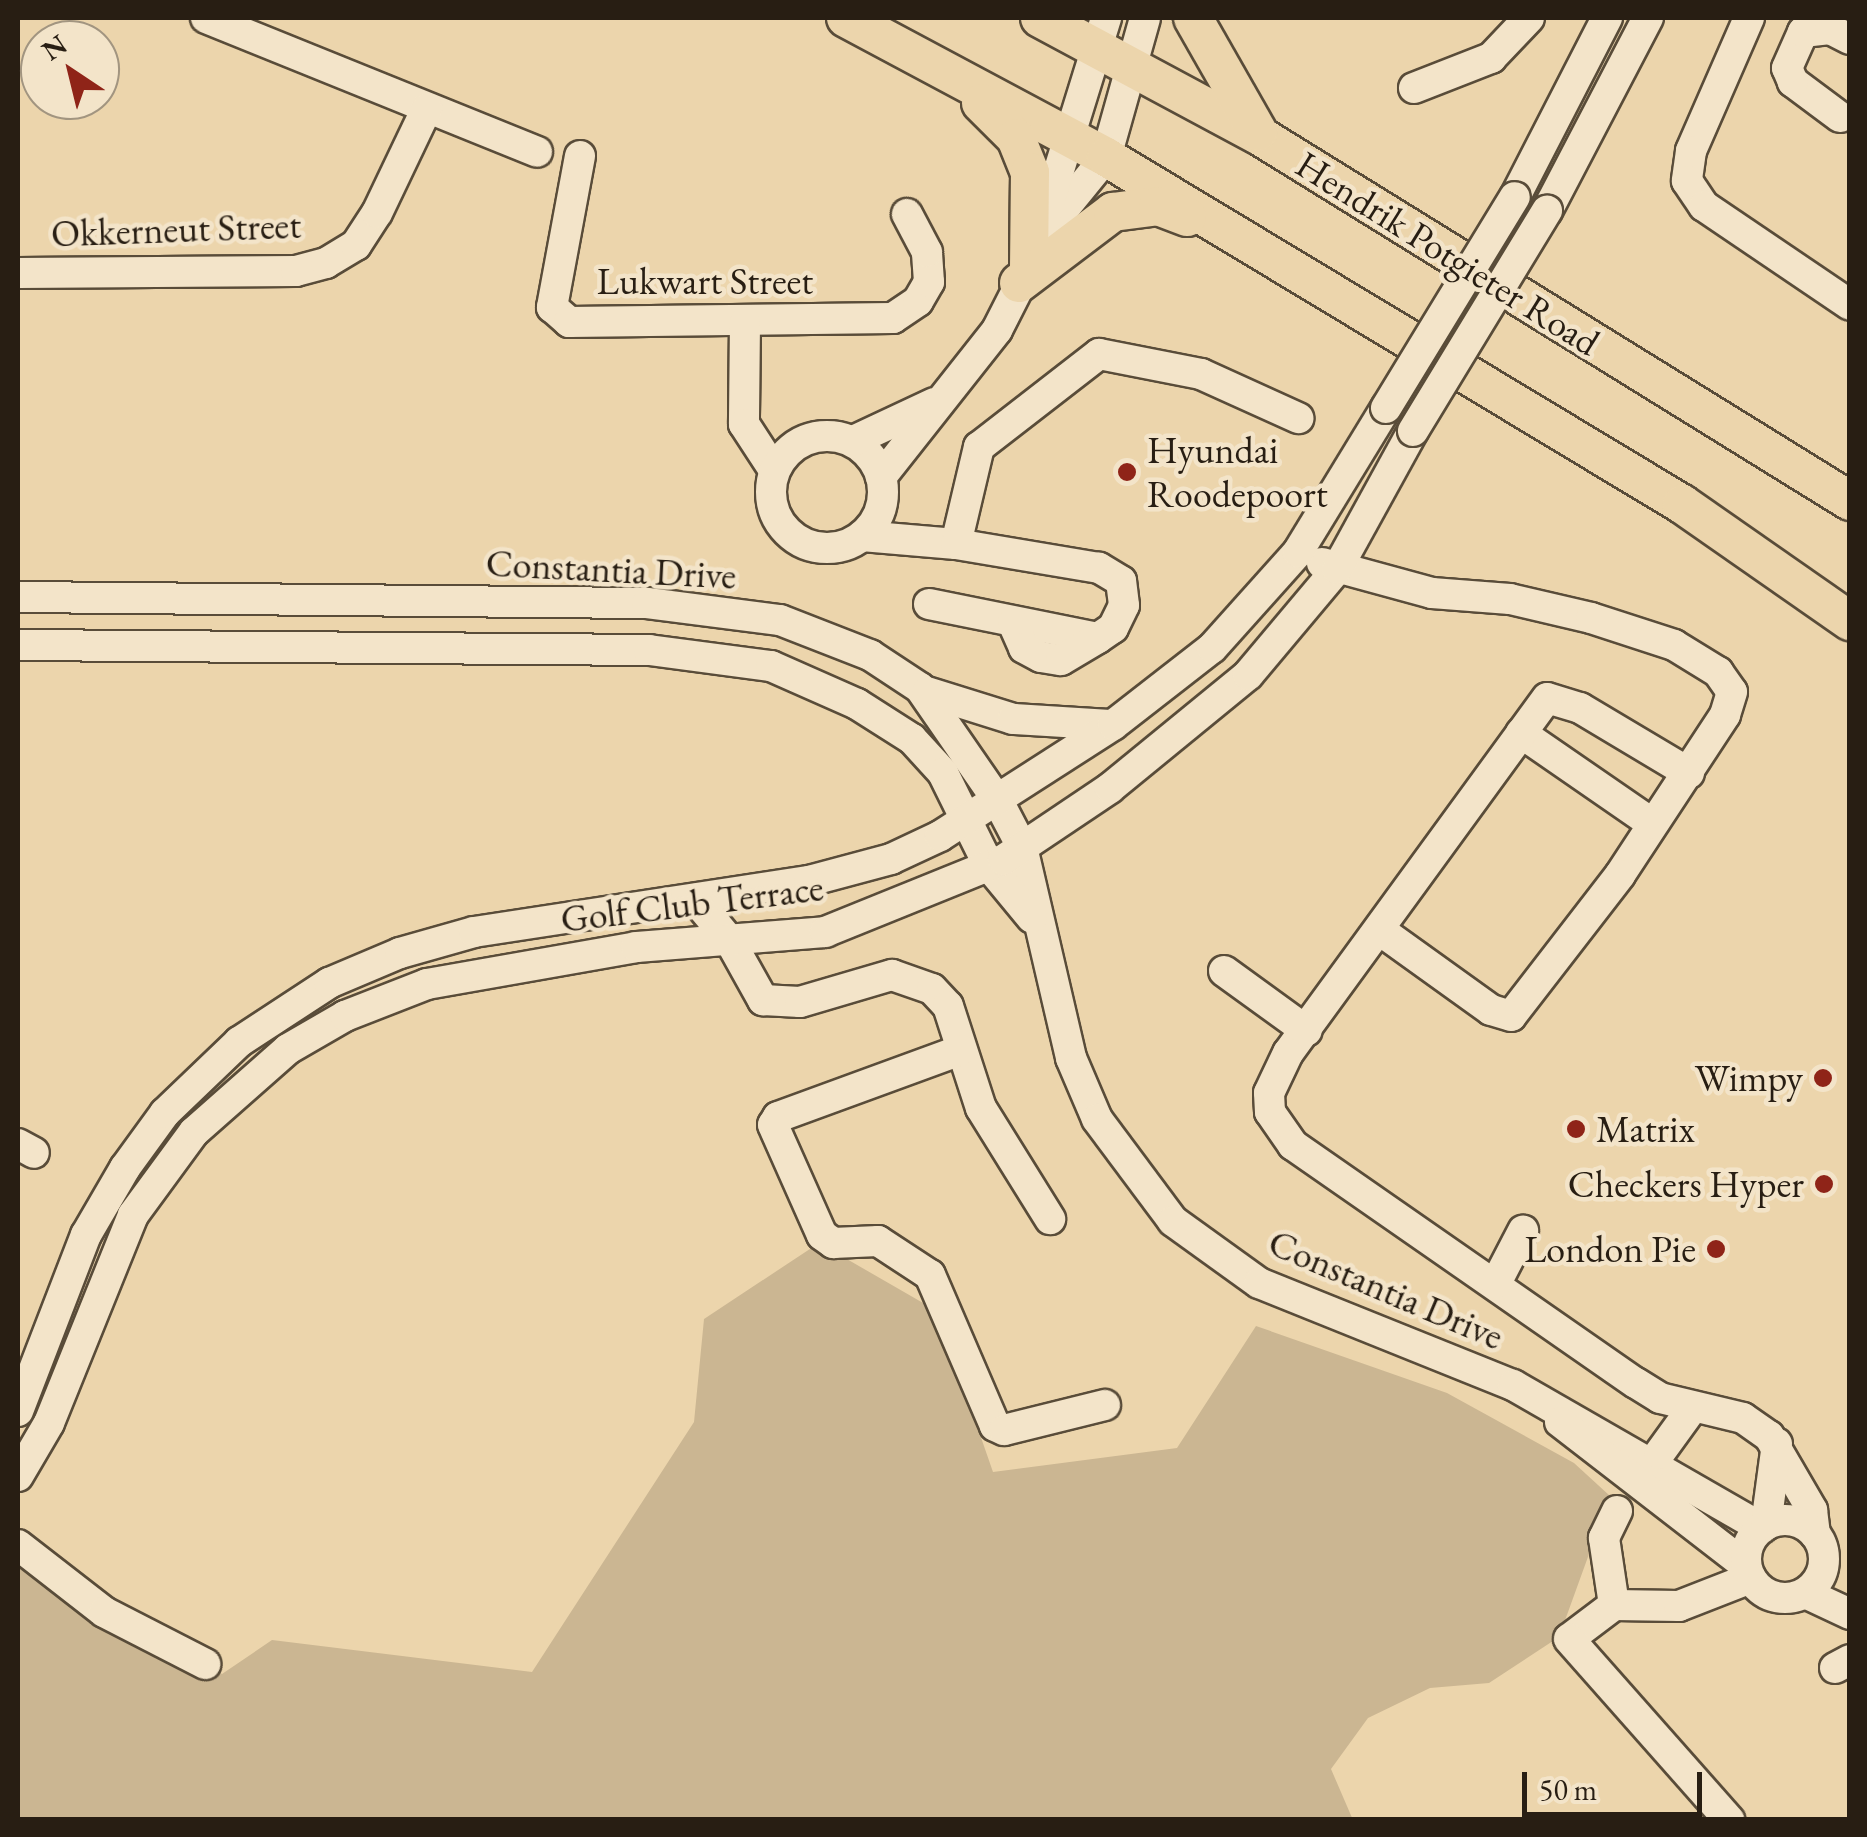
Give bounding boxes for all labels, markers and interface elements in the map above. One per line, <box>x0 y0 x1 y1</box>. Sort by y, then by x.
north arrow <box>20 20 120 120</box>
text: N <box>34 26 74 68</box>
street label: Hendrik Potgieter Road <box>1288 141 1608 365</box>
street label: Okkerneut Street <box>50 202 302 256</box>
street label: Lukwart Street <box>597 258 813 304</box>
place label: Hyundai Roodepoort <box>1147 427 1328 516</box>
marker: Hyundai Roodepoort <box>1116 461 1138 483</box>
street label: Constantia Drive <box>485 540 737 598</box>
street label: Golf Club Terrace <box>558 864 826 942</box>
place label: Wimpy <box>1695 1055 1803 1101</box>
marker: Wimpy <box>1812 1067 1834 1089</box>
place label: Matrix <box>1596 1106 1695 1152</box>
marker: Matrix <box>1565 1118 1587 1140</box>
place label: Checkers Hyper <box>1568 1161 1804 1207</box>
marker: Checkers Hyper <box>1813 1173 1835 1195</box>
street label: Constantia Drive <box>1262 1219 1510 1359</box>
place label: London Pie <box>1524 1226 1696 1272</box>
marker: London Pie <box>1705 1238 1727 1260</box>
scale bar <box>1527 1752 1707 1814</box>
text: 50 m <box>1539 1770 1597 1809</box>

